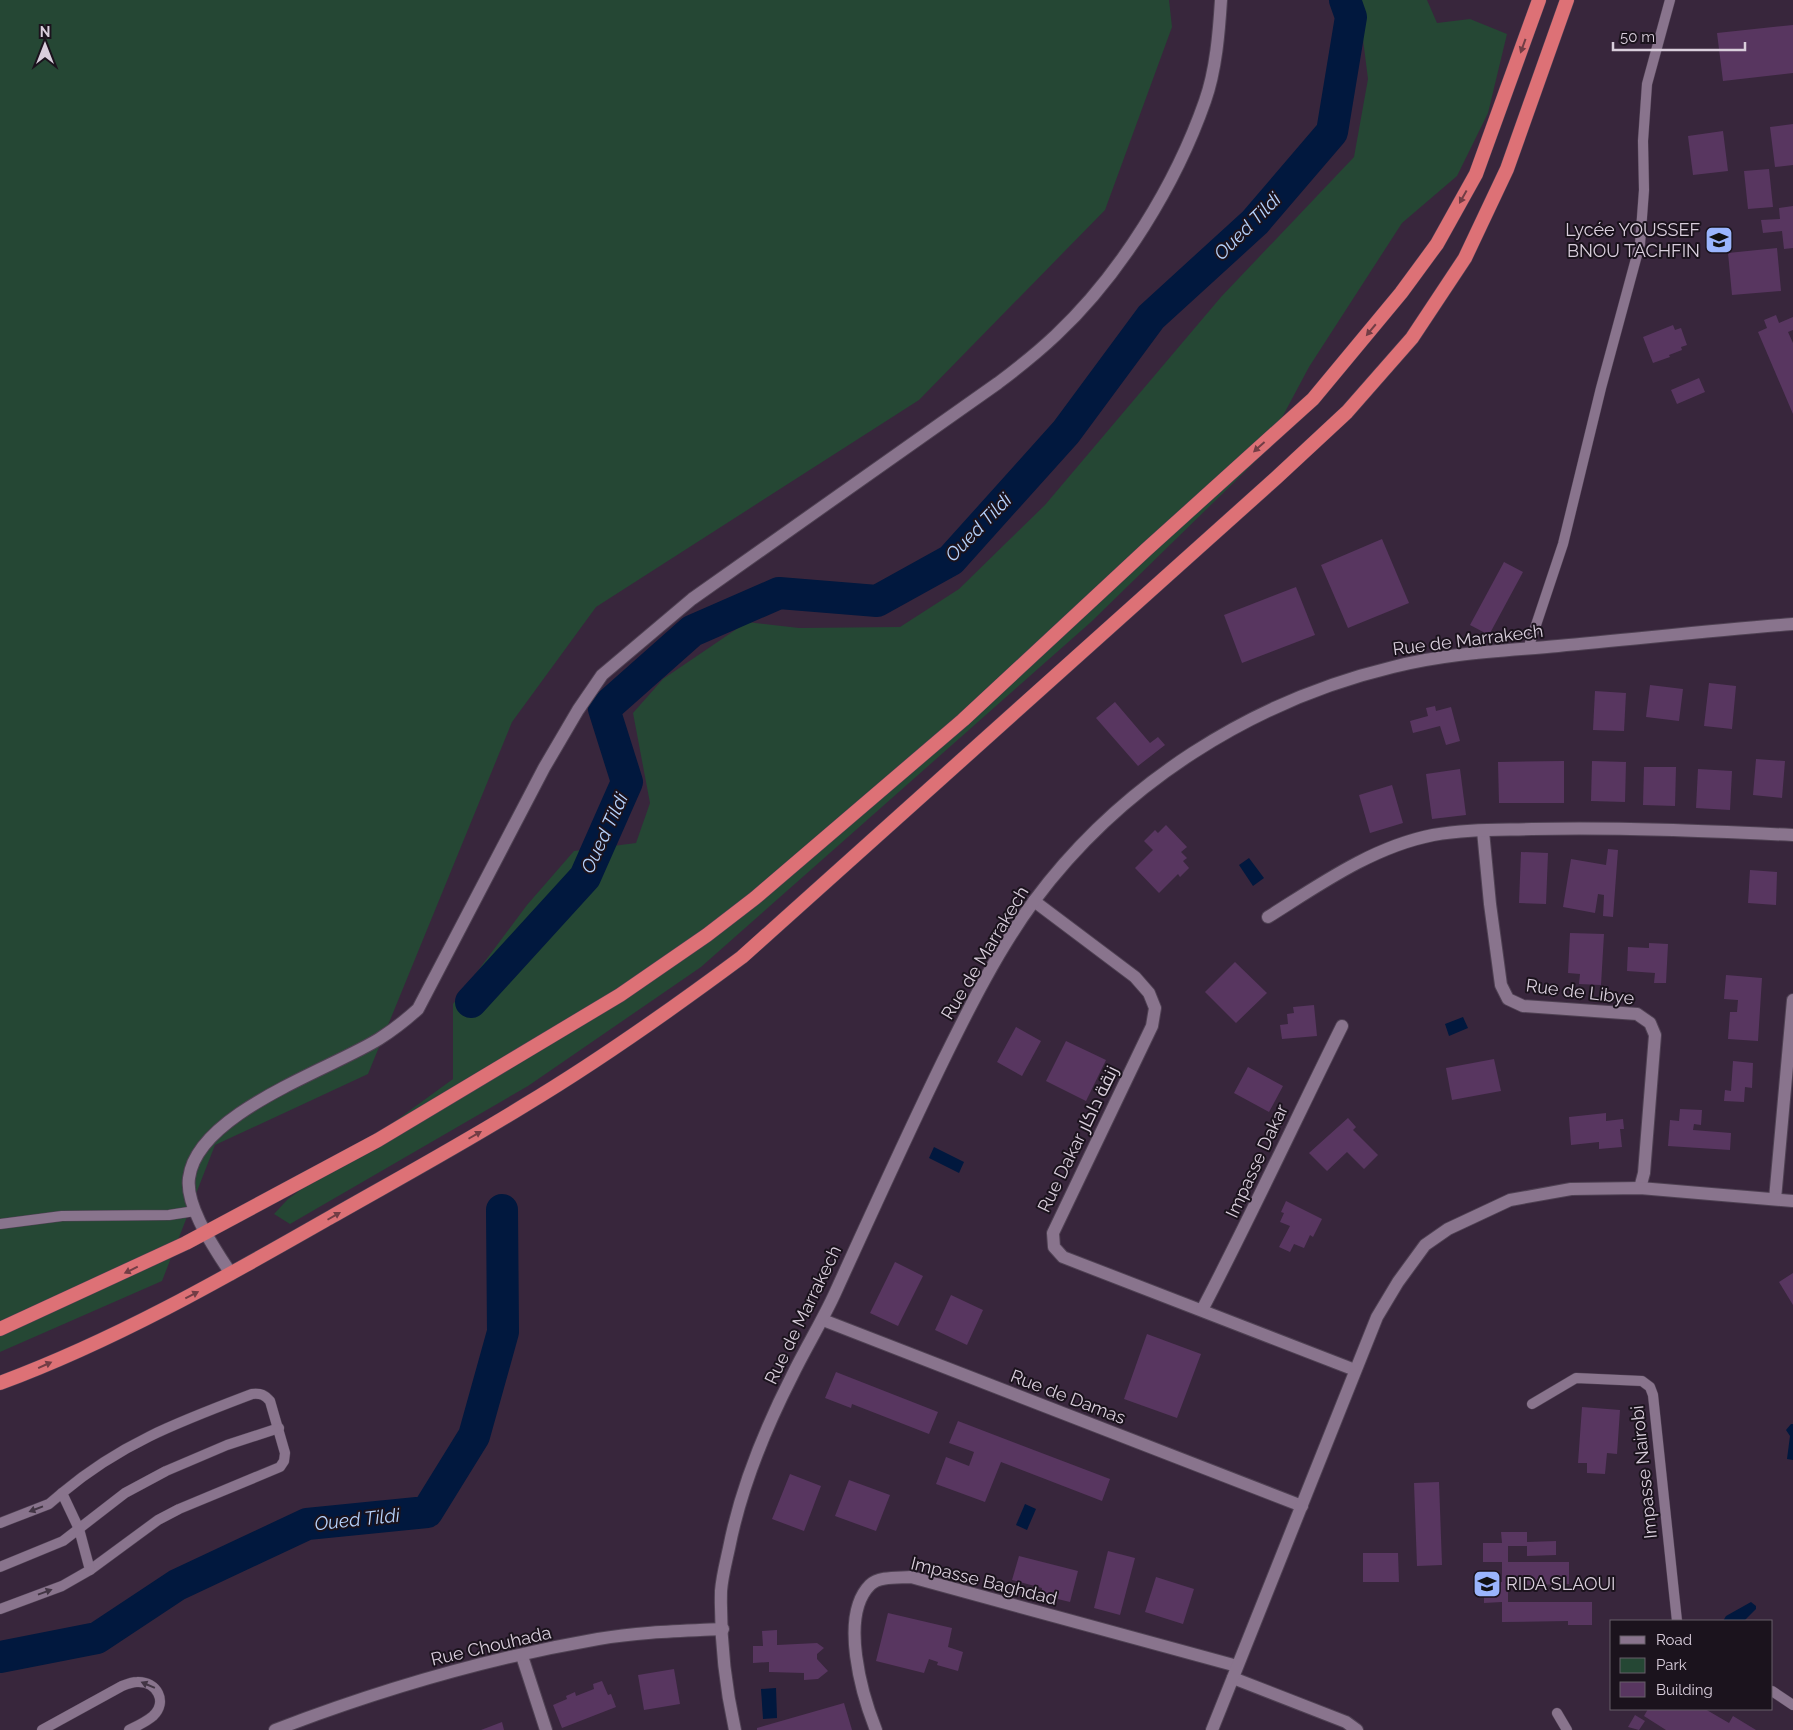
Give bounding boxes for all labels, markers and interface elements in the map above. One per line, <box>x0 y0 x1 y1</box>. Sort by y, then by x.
north arrow <box>20 20 70 70</box>
scale bar <box>1613 20 1746 52</box>
text: N <box>40 24 50 40</box>
text: 50 m <box>1620 28 1655 46</box>
one-way arrow <box>1519 39 1527 54</box>
water label: Oued Tildi <box>1209 187 1286 264</box>
one-way arrow <box>1459 190 1468 203</box>
place label: Lycée YOUSSEF BNOU TACHFIN <box>1565 219 1700 261</box>
school or university icon: Lycée YOUSSEF BNOU TACHFIN <box>1704 225 1734 255</box>
one-way arrow <box>1365 323 1376 336</box>
one-way arrow <box>1253 442 1266 453</box>
water label: Oued Tildi <box>940 488 1016 565</box>
street label: Rue de Marrakech <box>1391 620 1545 659</box>
water label: Oued Tildi <box>576 789 632 876</box>
street label: Rue de Marrakech <box>936 882 1033 1023</box>
street label: Rue de Libye <box>1525 974 1636 1009</box>
street label: Rue Dakar زنقة داكار <box>1033 1062 1123 1216</box>
street label: Impasse Dakar <box>1221 1100 1292 1221</box>
one-way arrow <box>467 1131 482 1139</box>
one-way arrow <box>327 1211 340 1220</box>
street label: Rue de Marrakech <box>760 1242 845 1388</box>
one-way arrow <box>124 1266 138 1274</box>
one-way arrow <box>185 1291 199 1299</box>
one-way arrow <box>38 1361 52 1369</box>
street label: Rue de Damas <box>1008 1365 1129 1428</box>
street label: Impasse Nairobi <box>1626 1404 1661 1540</box>
water label: Oued Tildi <box>313 1503 402 1534</box>
one-way arrow <box>29 1505 44 1513</box>
street label: Impasse Baghdad <box>909 1552 1059 1609</box>
school or university icon: RIDA SLAOUI <box>1472 1569 1502 1599</box>
place label: RIDA SLAOUI <box>1506 1573 1616 1594</box>
one-way arrow <box>38 1588 53 1595</box>
legend <box>1610 1620 1773 1710</box>
street label: Rue Chouhada <box>429 1621 553 1670</box>
text: Road <box>1656 1631 1692 1649</box>
text: Park <box>1656 1656 1687 1674</box>
one-way arrow <box>141 1681 155 1689</box>
text: Building <box>1656 1681 1713 1699</box>

